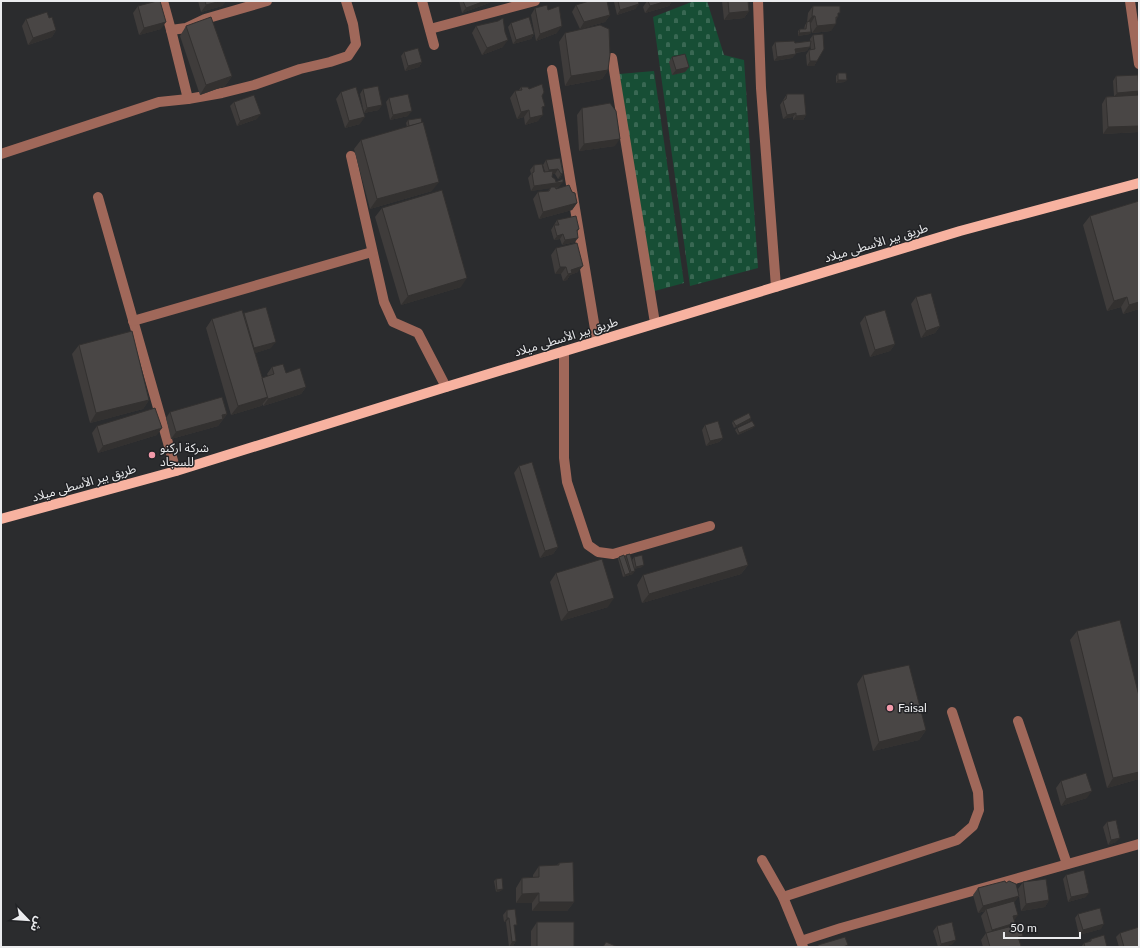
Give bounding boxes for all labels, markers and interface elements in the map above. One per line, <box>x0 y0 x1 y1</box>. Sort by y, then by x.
street label: طريق بير الأسطى ميلاد <box>822 220 930 266</box>
street label: طريق بير الأسطى ميلاد <box>512 314 620 360</box>
place label: شركة اركنو للسجاد <box>160 440 209 469</box>
marker: شركة اركنو للسجاد <box>147 450 157 460</box>
street label: طريق بير الأسطى ميلاد <box>30 460 138 506</box>
place label: Faisal <box>898 700 927 715</box>
marker: Faisal <box>885 703 895 713</box>
north arrow <box>8 900 48 940</box>
text: ش <box>28 914 47 934</box>
scale bar <box>1004 914 1080 940</box>
text: 50 m <box>1010 920 1037 935</box>

